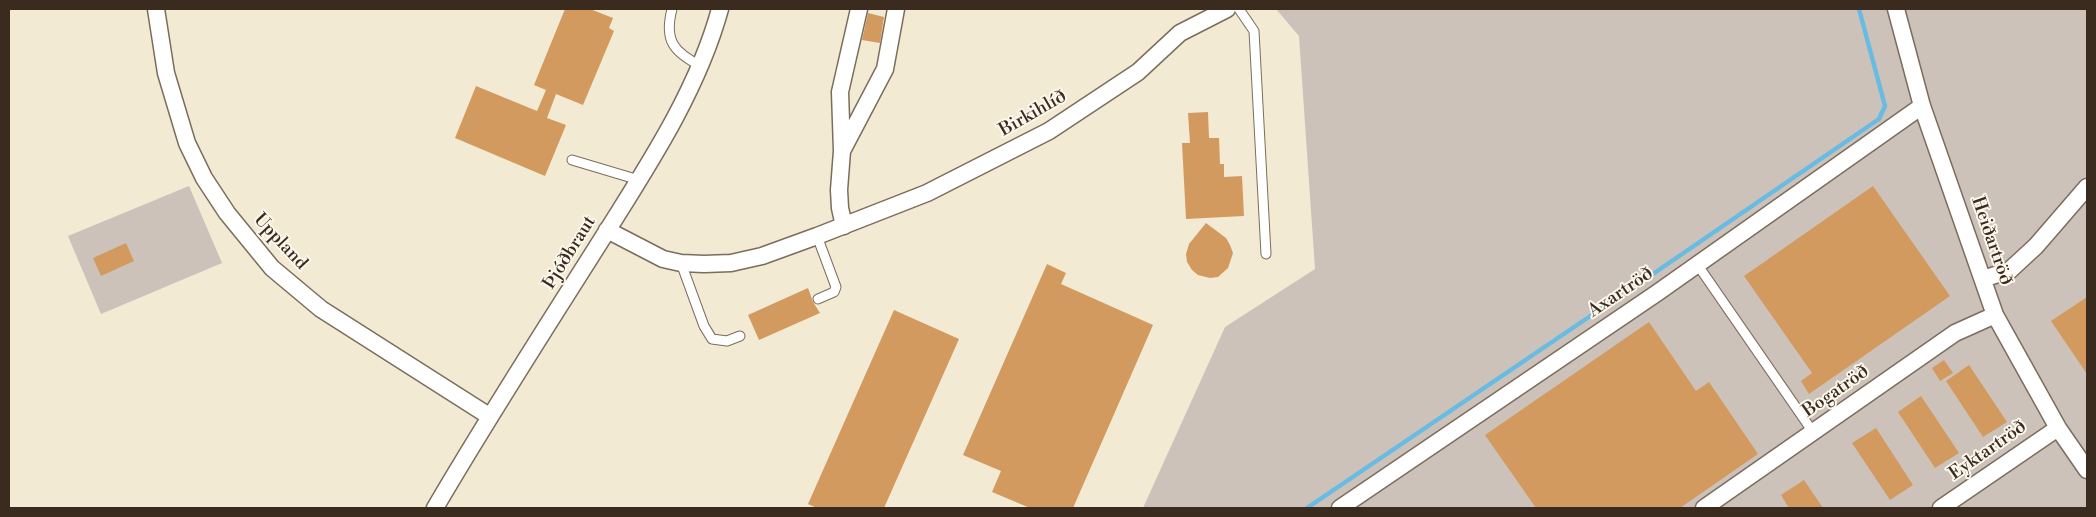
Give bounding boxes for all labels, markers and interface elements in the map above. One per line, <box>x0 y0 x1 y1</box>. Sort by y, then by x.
street label: Birkihlíð <box>996 86 1070 142</box>
street label: Heiðartröð <box>1966 194 2016 288</box>
street label: Uppland <box>249 209 311 275</box>
street label: Þjóðbraut <box>539 212 601 294</box>
street label: Axartröð <box>1584 263 1658 323</box>
street label: Bogatröð <box>1799 361 1873 423</box>
street label: Eyktartröð <box>1945 417 2031 485</box>

